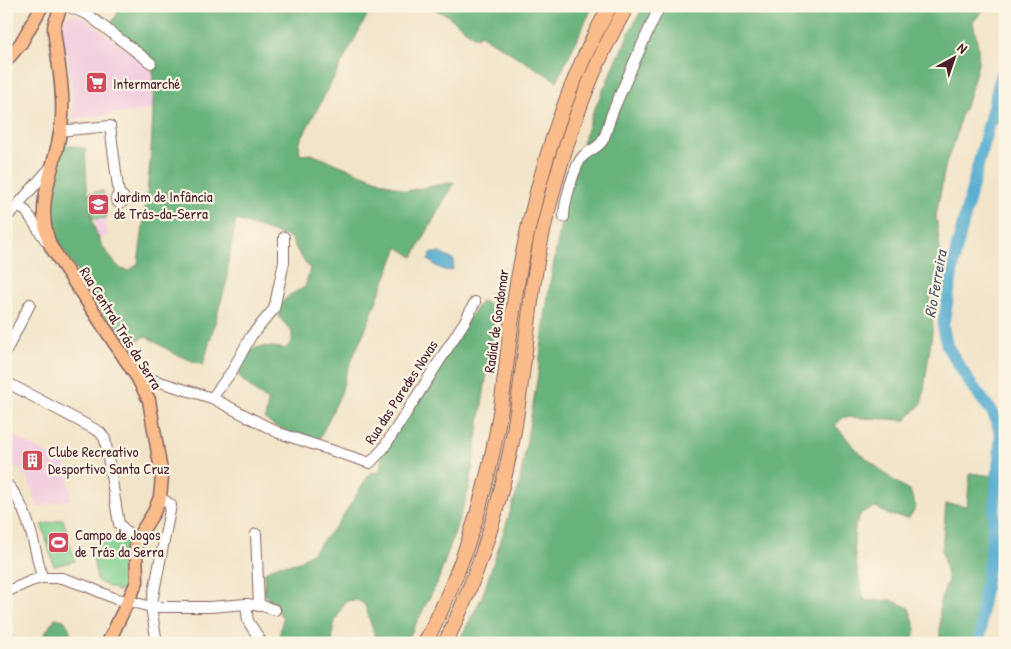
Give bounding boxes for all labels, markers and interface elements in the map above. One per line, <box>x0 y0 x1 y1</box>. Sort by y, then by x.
north arrow <box>928 32 978 82</box>
text: N <box>954 38 972 58</box>
supermarket icon: Intermarché <box>85 71 109 95</box>
place label: Intermarché <box>113 73 180 94</box>
place label: Jardim de Infância de Trás-da-Serra <box>114 186 213 224</box>
school or university icon: Jardim de Infância de Trás-da-Serra <box>86 193 110 217</box>
water label: Rio Ferreira <box>918 247 952 319</box>
street label: Rua Central Trás da Serra <box>75 263 167 393</box>
street label: Radial de Gondomar <box>478 268 514 374</box>
street label: Rua das Paredes Novas <box>359 335 443 448</box>
place label: Clube Recreativo Desportivo Santa Cruz <box>48 441 170 479</box>
building icon: Clube Recreativo Desportivo Santa Cruz <box>20 448 44 472</box>
place label: Campo de Jogos de Trás da Serra <box>75 524 164 562</box>
sports icon: Campo de Jogos de Trás da Serra <box>47 531 71 555</box>

